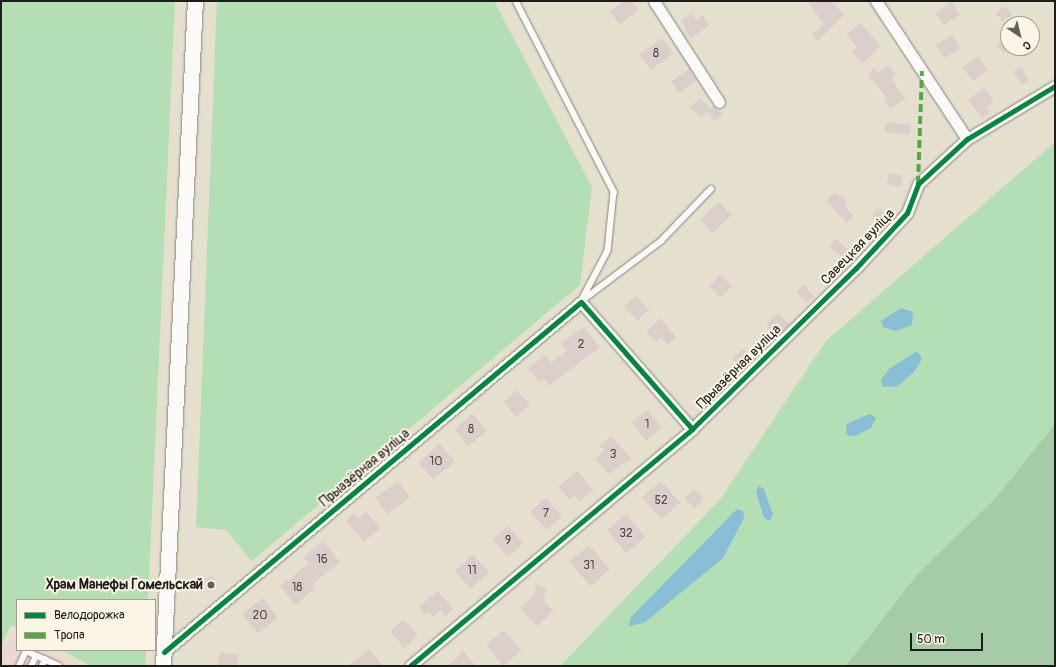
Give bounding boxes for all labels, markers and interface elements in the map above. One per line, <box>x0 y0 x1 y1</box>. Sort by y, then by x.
north arrow <box>1000 16 1040 56</box>
text: С <box>1020 38 1033 53</box>
house number: 8 <box>653 47 659 61</box>
street label: Савецкая вуліца <box>818 206 898 288</box>
street label: Прыазёрная вуліца <box>693 321 785 413</box>
house number: 2 <box>578 338 584 352</box>
house number: 1 <box>645 418 649 432</box>
house number: 8 <box>468 423 474 437</box>
street label: Прыазёрная вуліца <box>316 425 414 511</box>
house number: 3 <box>610 448 616 462</box>
house number: 10 <box>430 455 442 469</box>
house number: 52 <box>654 494 668 508</box>
house number: 7 <box>543 507 549 521</box>
house number: 32 <box>619 527 633 541</box>
house number: 9 <box>505 534 511 548</box>
house number: 16 <box>316 553 328 567</box>
house number: 31 <box>583 559 595 573</box>
house number: 11 <box>467 564 477 578</box>
place label: Храм Манефы Гомельскай <box>46 577 203 593</box>
marker: Храм Манефы Гомельскай <box>206 580 216 590</box>
house number: 18 <box>292 581 302 595</box>
legend <box>16 599 156 651</box>
text: Велодорожка <box>54 608 125 623</box>
house number: 20 <box>253 609 267 623</box>
scale bar <box>912 625 985 651</box>
text: Тропа <box>54 628 84 643</box>
text: 50 m <box>917 632 945 647</box>

